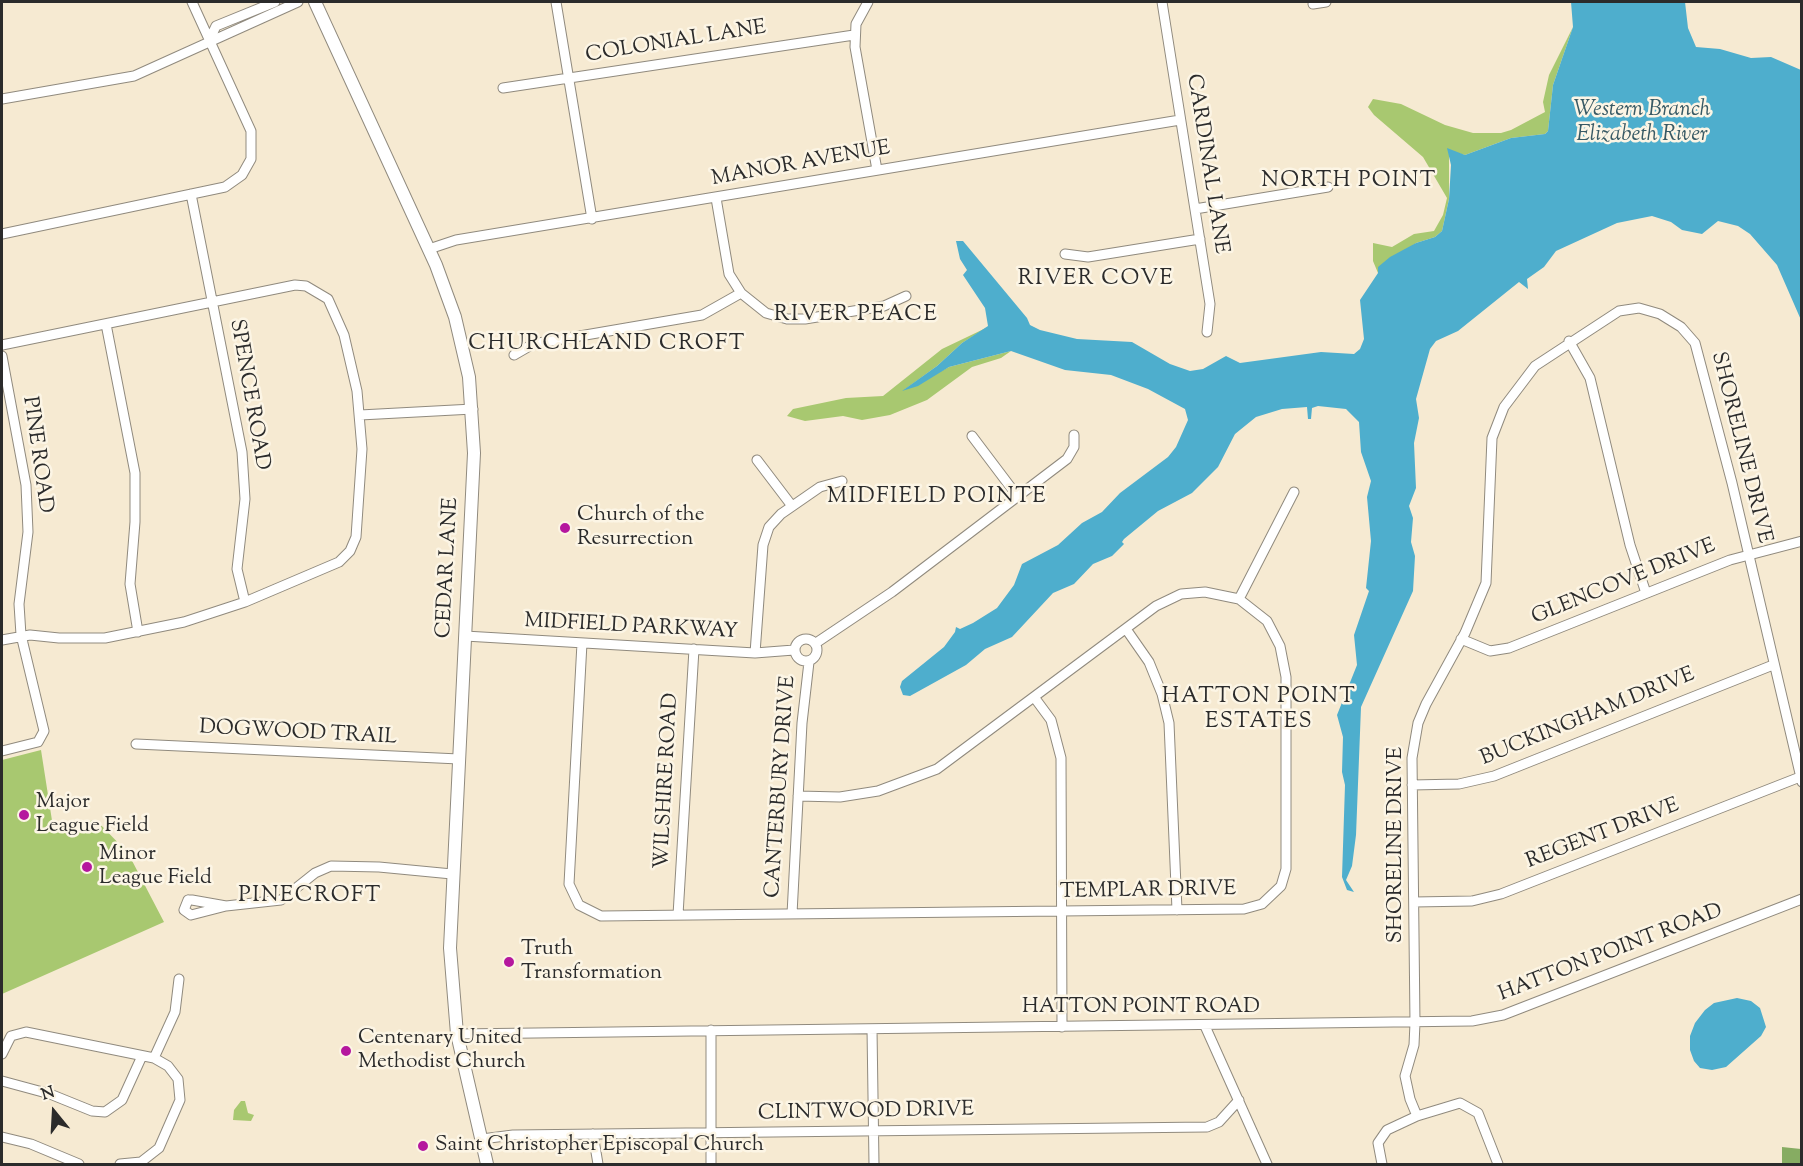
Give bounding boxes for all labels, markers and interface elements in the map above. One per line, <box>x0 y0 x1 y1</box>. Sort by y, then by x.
street label: COLONIAL LANE <box>584 16 768 70</box>
street label: CARDINAL LANE <box>1179 72 1233 256</box>
water label: Western Branch Elizabeth River <box>1574 98 1710 150</box>
street label: MANOR AVENUE <box>710 137 892 193</box>
district label: NORTH POINT <box>1261 169 1437 195</box>
district label: RIVER COVE <box>1018 267 1174 293</box>
district label: RIVER PEACE <box>774 303 938 329</box>
street label: SPENCE ROAD <box>222 318 274 472</box>
district label: CHURCHLAND CROFT <box>468 332 746 358</box>
street label: SHORELINE DRIVE <box>1704 350 1776 546</box>
street label: PINE ROAD <box>15 395 57 515</box>
district label: MIDFIELD POINTE <box>827 485 1047 511</box>
street label: CEDAR LANE <box>433 497 465 639</box>
place label: Church of the Resurrection <box>577 503 705 553</box>
marker: Church of the Resurrection <box>558 521 572 535</box>
street label: GLENCOVE DRIVE <box>1528 535 1720 631</box>
street label: MIDFIELD PARKWAY <box>524 610 738 646</box>
street label: BUCKINGHAM DRIVE <box>1477 663 1699 773</box>
street label: CANTERBURY DRIVE <box>762 675 802 899</box>
district label: HATTON POINT ESTATES <box>1162 685 1356 736</box>
street label: WILSHIRE ROAD <box>651 692 685 870</box>
street label: DOGWOOD TRAIL <box>199 716 397 752</box>
street label: SHORELINE DRIVE <box>1384 747 1410 943</box>
place label: Major League Field <box>36 790 149 840</box>
street label: REGENT DRIVE <box>1523 794 1683 876</box>
marker: Major League Field <box>17 808 31 822</box>
place label: Minor League Field <box>99 842 212 892</box>
marker: Minor League Field <box>80 860 94 874</box>
street label: TEMPLAR DRIVE <box>1060 878 1236 906</box>
district label: PINECROFT <box>238 884 382 910</box>
street label: HATTON POINT ROAD <box>1495 900 1727 1008</box>
place label: Truth Transformation <box>521 937 662 987</box>
marker: Truth Transformation <box>502 955 516 969</box>
street label: HATTON POINT ROAD <box>1022 995 1260 1021</box>
place label: Centenary United Methodist Church <box>358 1026 526 1076</box>
marker: Centenary United Methodist Church <box>339 1044 353 1058</box>
text: N <box>39 1081 58 1107</box>
north arrow <box>24 1082 84 1142</box>
street label: CLINTWOOD DRIVE <box>758 1099 974 1127</box>
place label: Saint Christopher Episcopal Church <box>435 1133 764 1159</box>
marker: Saint Christopher Episcopal Church <box>416 1139 430 1153</box>

